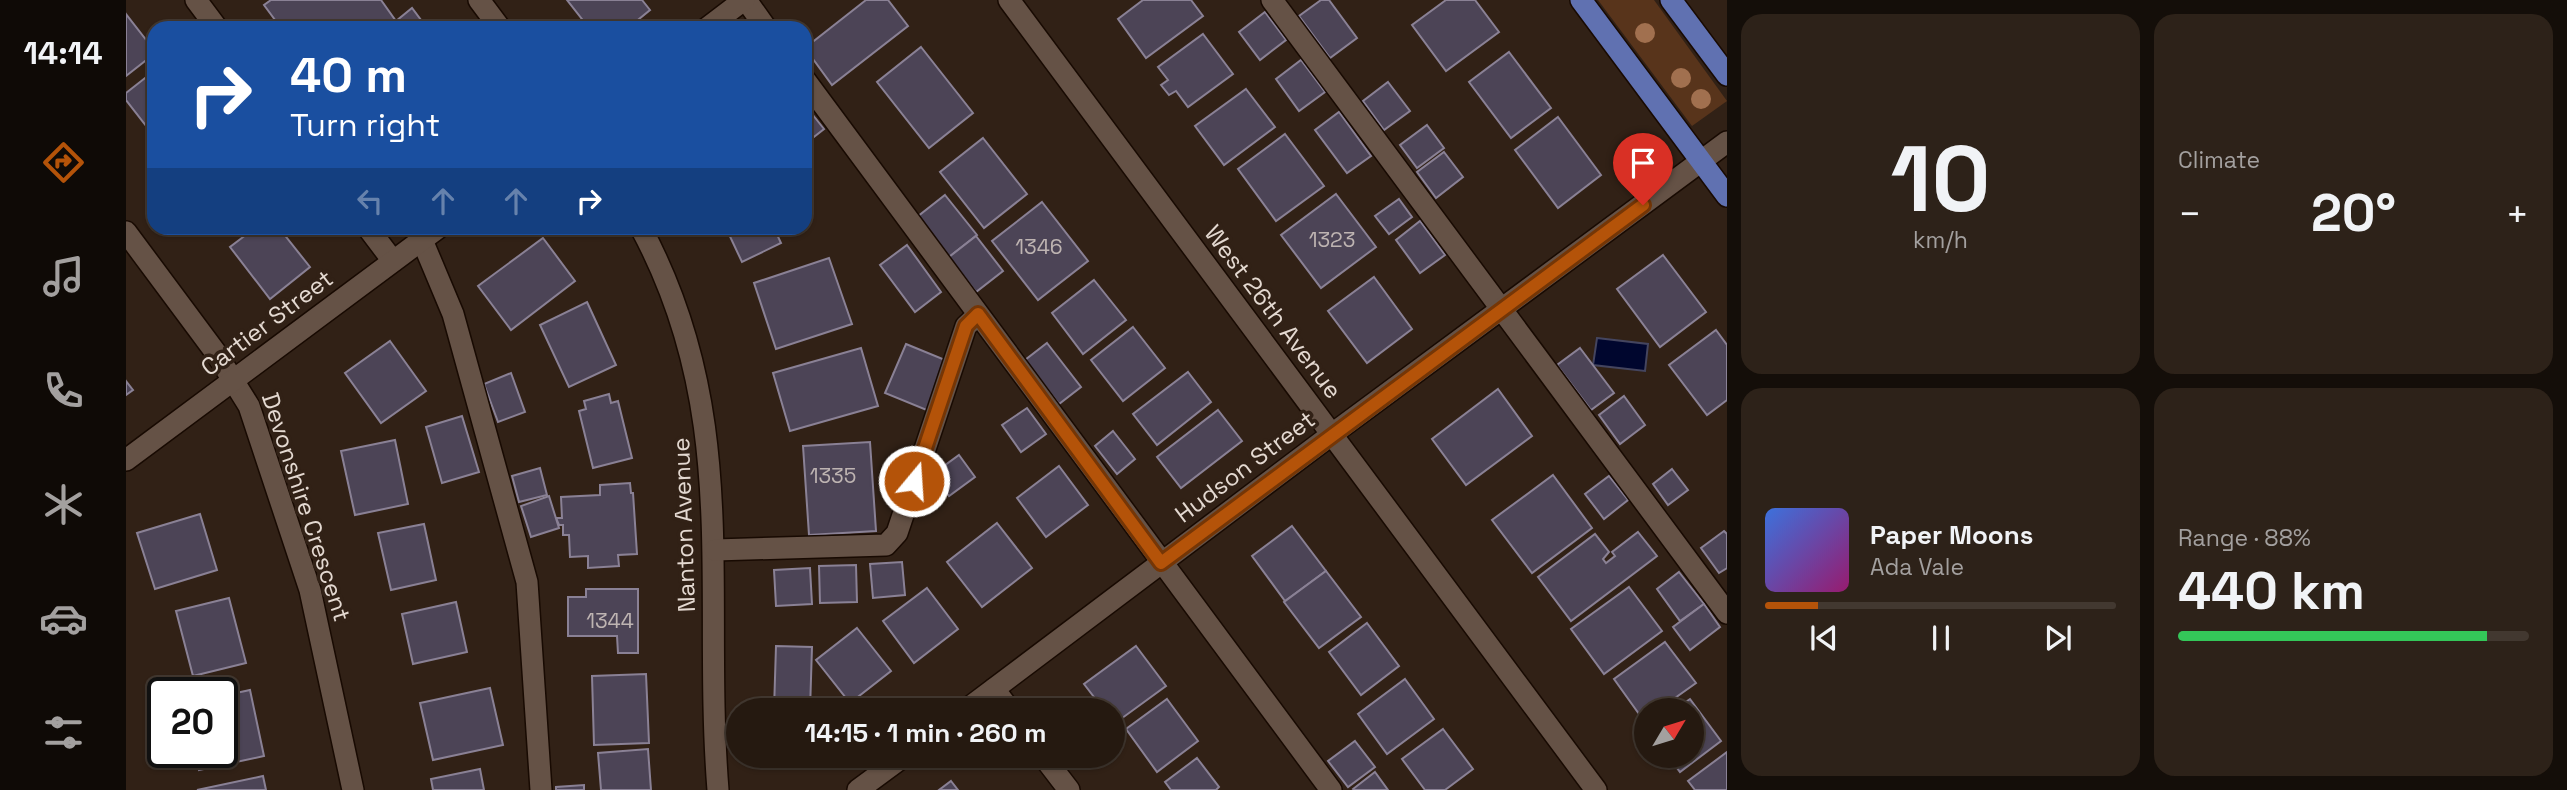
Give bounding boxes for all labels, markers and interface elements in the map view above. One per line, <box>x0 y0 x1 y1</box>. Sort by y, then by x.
text: 14:14 <box>23 33 103 73</box>
text: 40 m <box>290 44 407 106</box>
icon: right <box>175 49 266 140</box>
text: Turn right <box>290 105 440 145</box>
text: 10 <box>1890 121 1991 238</box>
pin <box>1613 133 1673 205</box>
icon: directions <box>39 138 88 187</box>
icon: arrive <box>1624 144 1662 182</box>
text: Climate <box>2178 145 2260 175</box>
text: 20° <box>2311 180 2396 246</box>
icon: left <box>351 182 389 220</box>
icon: ahead <box>424 182 462 220</box>
icon: ahead <box>497 182 535 220</box>
icon: right <box>570 182 608 220</box>
text: − <box>2178 190 2202 238</box>
text: + <box>2505 190 2529 238</box>
street label: West 26th Avenue <box>1198 219 1349 405</box>
text: km/h <box>1913 225 1968 255</box>
house number: 1323 <box>1309 226 1355 253</box>
house number: 1346 <box>1015 233 1063 260</box>
icon: music <box>39 252 88 301</box>
street label: Cartier Street <box>194 263 339 383</box>
icon: phone <box>39 366 88 415</box>
street label: Devonshire Crescent <box>255 389 358 625</box>
street label: Hudson Street <box>1168 404 1321 529</box>
street label: Nanton Avenue <box>665 437 702 613</box>
position arrow <box>877 444 951 518</box>
house number: 1335 <box>810 462 856 489</box>
icon: climate <box>39 480 88 529</box>
text: Paper Moons <box>1870 518 2033 552</box>
text: Range · 88% <box>2178 523 2311 553</box>
text: Ada Vale <box>1870 552 1964 582</box>
text: 440 km <box>2178 558 2365 624</box>
icon: car <box>39 594 88 643</box>
house number: 1344 <box>586 607 634 634</box>
icon: previous <box>1805 619 1843 657</box>
icon: pause <box>1922 619 1960 657</box>
icon: next <box>2039 619 2077 657</box>
speed limit sign: 20 <box>147 677 238 768</box>
north arrow <box>1634 698 1704 768</box>
map controls <box>1634 698 1704 768</box>
icon: filters <box>39 708 88 757</box>
text: 14:15 · 1 min · 260 m <box>805 716 1046 750</box>

